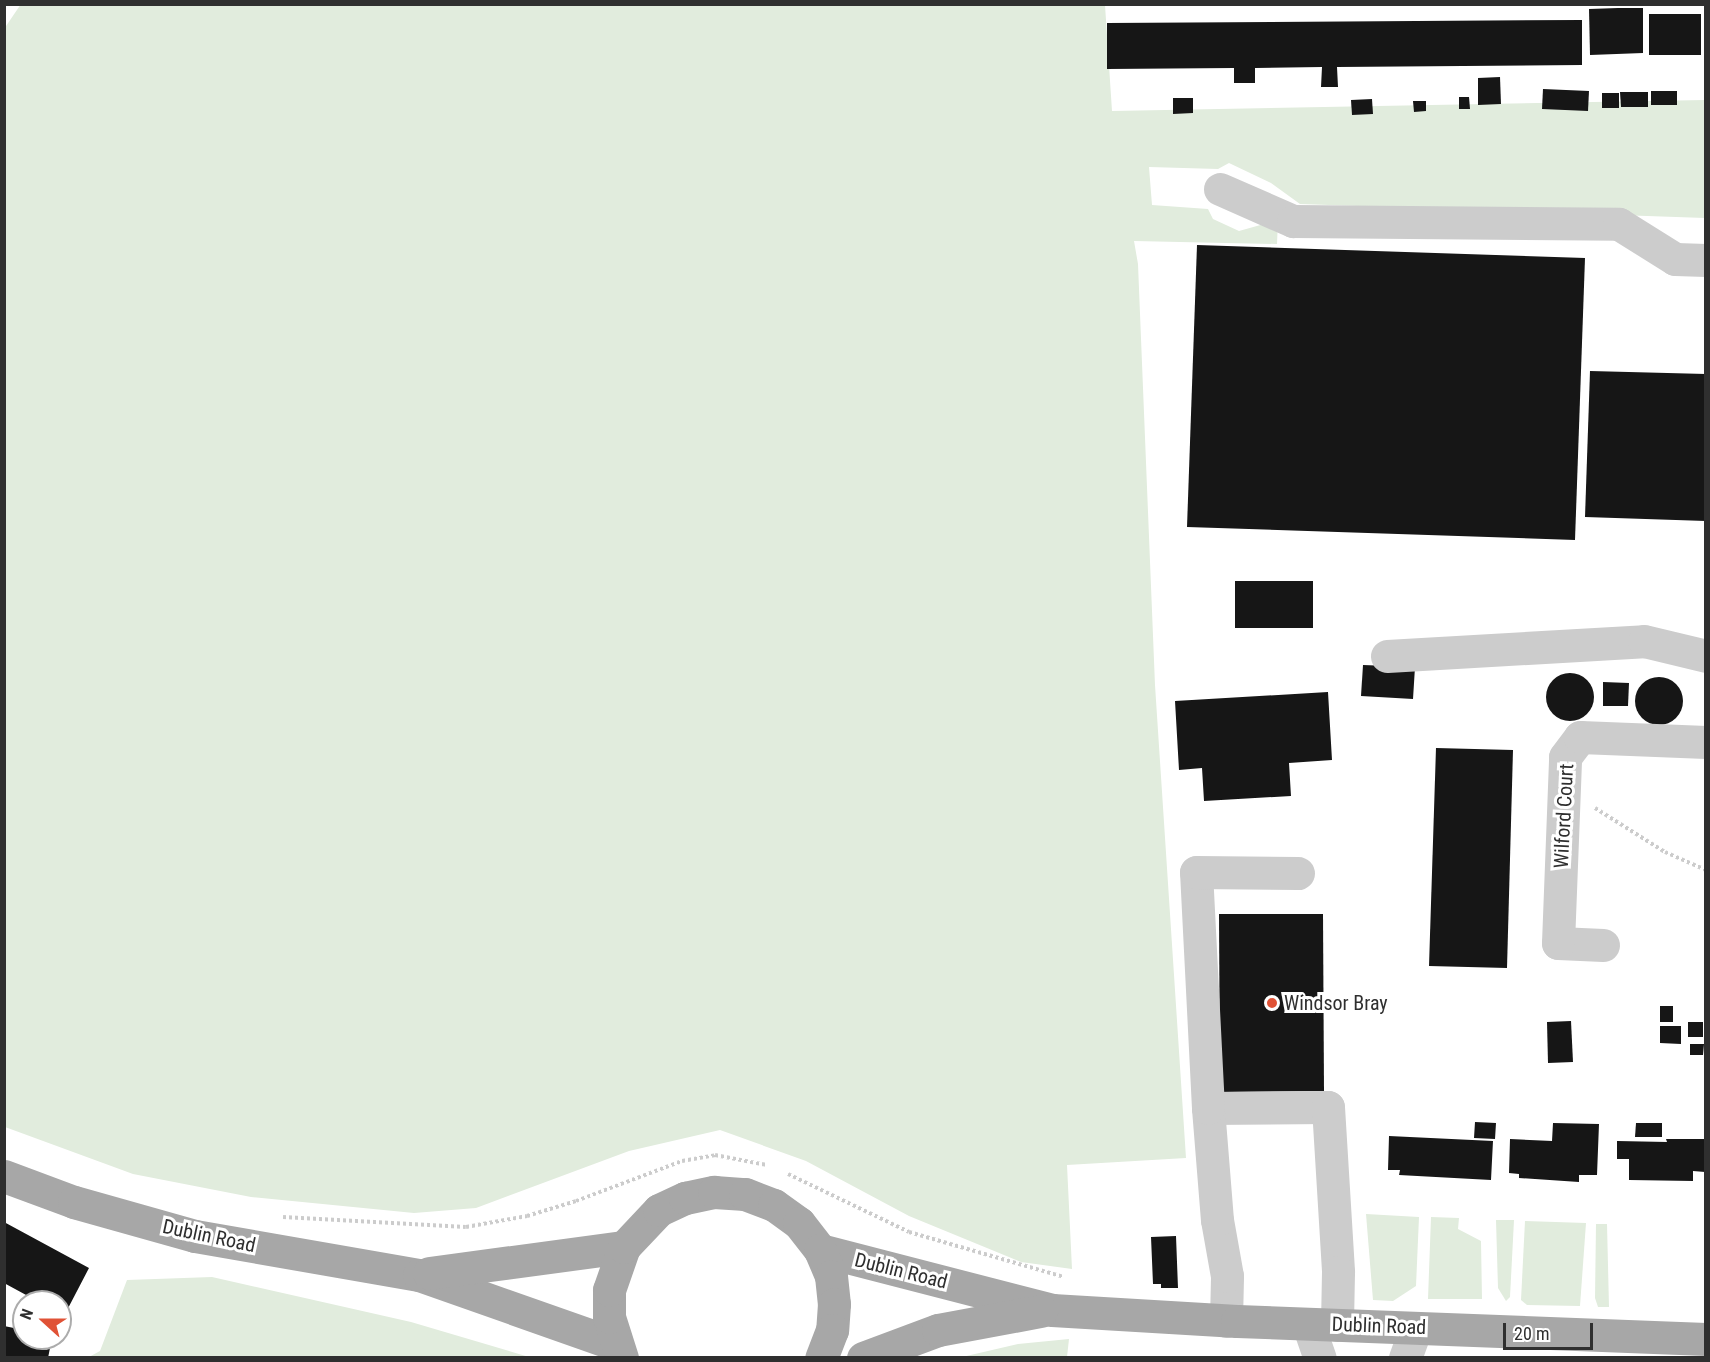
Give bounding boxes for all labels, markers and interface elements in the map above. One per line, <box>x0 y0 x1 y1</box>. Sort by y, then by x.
street label: Wilford Court <box>1549 763 1579 869</box>
place label: Windsor Bray <box>1284 991 1388 1015</box>
marker: Windsor Bray <box>1265 996 1279 1010</box>
street label: Dublin Road <box>160 1214 258 1258</box>
street label: Dublin Road <box>852 1248 950 1294</box>
north arrow <box>12 1290 72 1350</box>
text: N <box>16 1306 37 1322</box>
scale bar <box>1506 1311 1596 1349</box>
street label: Dublin Road <box>1331 1312 1427 1340</box>
text: 20 m <box>1514 1323 1549 1344</box>

